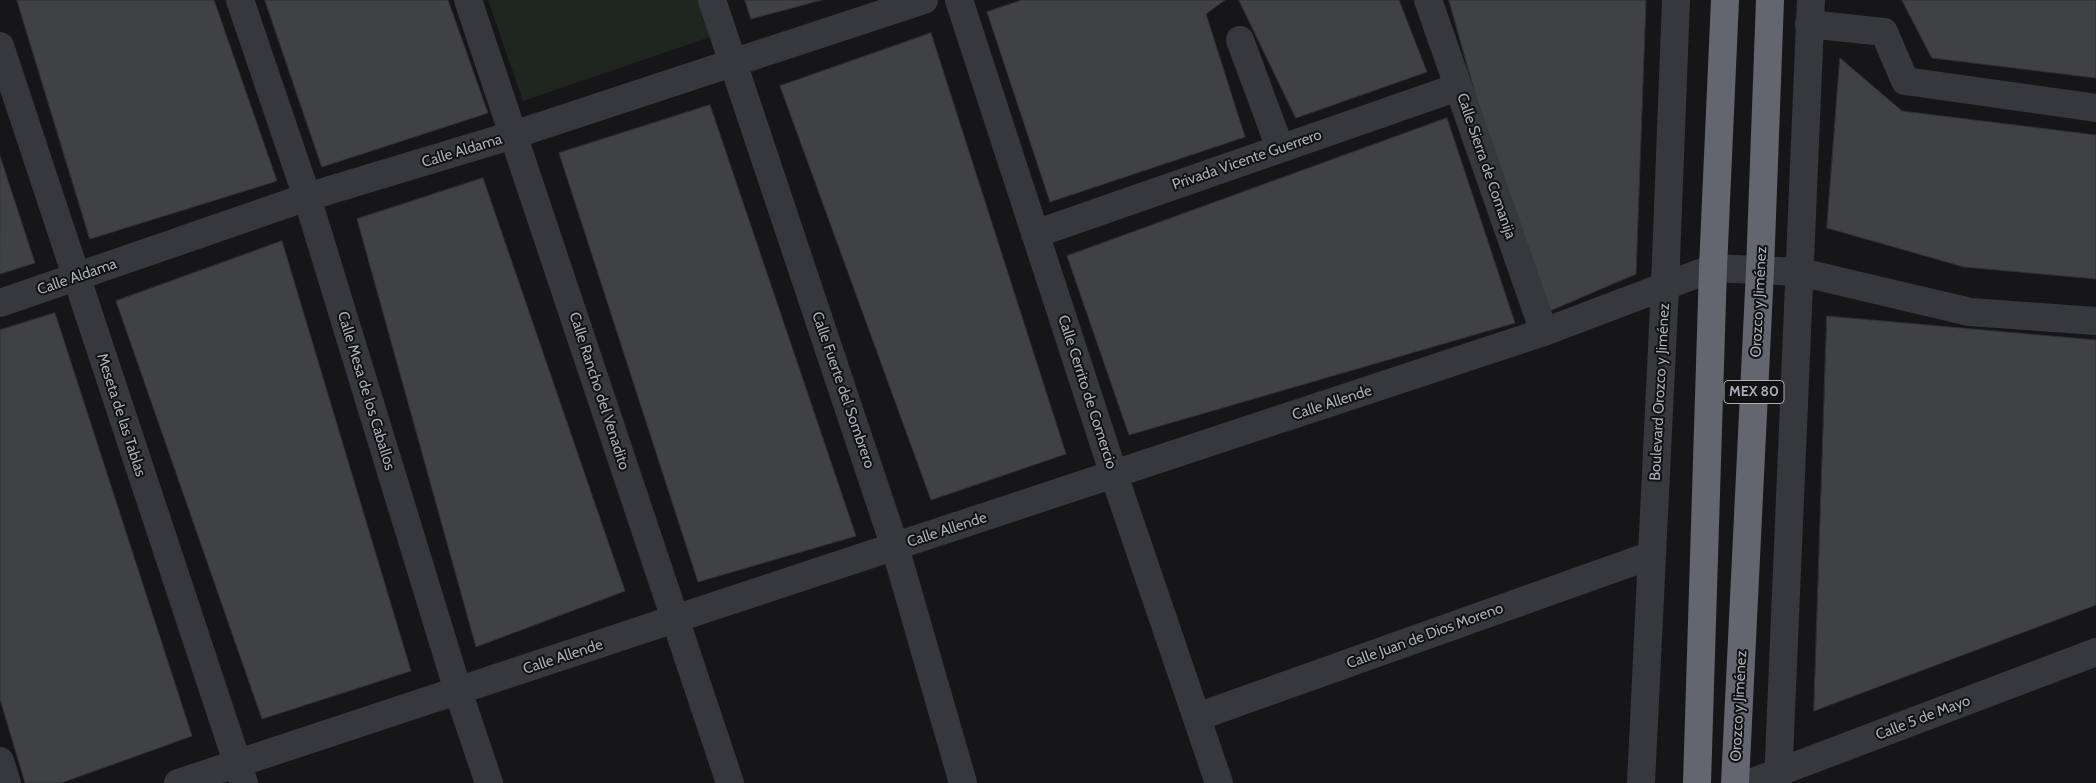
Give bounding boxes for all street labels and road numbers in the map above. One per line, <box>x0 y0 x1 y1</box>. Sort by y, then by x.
street label: Calle Sierra de Comanija <box>1453 91 1519 241</box>
street label: Privada Vicente Guerrero <box>1170 126 1324 194</box>
street label: Calle Aldama <box>420 130 504 172</box>
street label: Orozco y Jiménez <box>1747 246 1771 358</box>
street label: Calle Aldama <box>35 255 119 299</box>
street label: Boulevard Orozco y Jiménez <box>1646 303 1674 481</box>
street label: Calle Mesa de los Caballos <box>333 309 399 473</box>
street label: Calle Fuerte del Sombrero <box>808 309 878 471</box>
street label: Calle Rancho del Venadito <box>565 310 633 472</box>
street label: Calle Cerrito de Comercio <box>1054 313 1120 471</box>
street label: Meseta de las Tablas <box>93 351 149 479</box>
road number: MEX 80 <box>1724 381 1784 404</box>
street label: Calle Allende <box>1290 382 1374 424</box>
street label: Calle Allende <box>905 509 989 551</box>
street label: Calle Juan de Dios Moreno <box>1344 599 1506 673</box>
street label: Calle Allende <box>521 636 605 678</box>
street label: Orozco y Jiménez <box>1727 650 1751 762</box>
street label: Calle 5 de Mayo <box>1873 692 1973 744</box>

